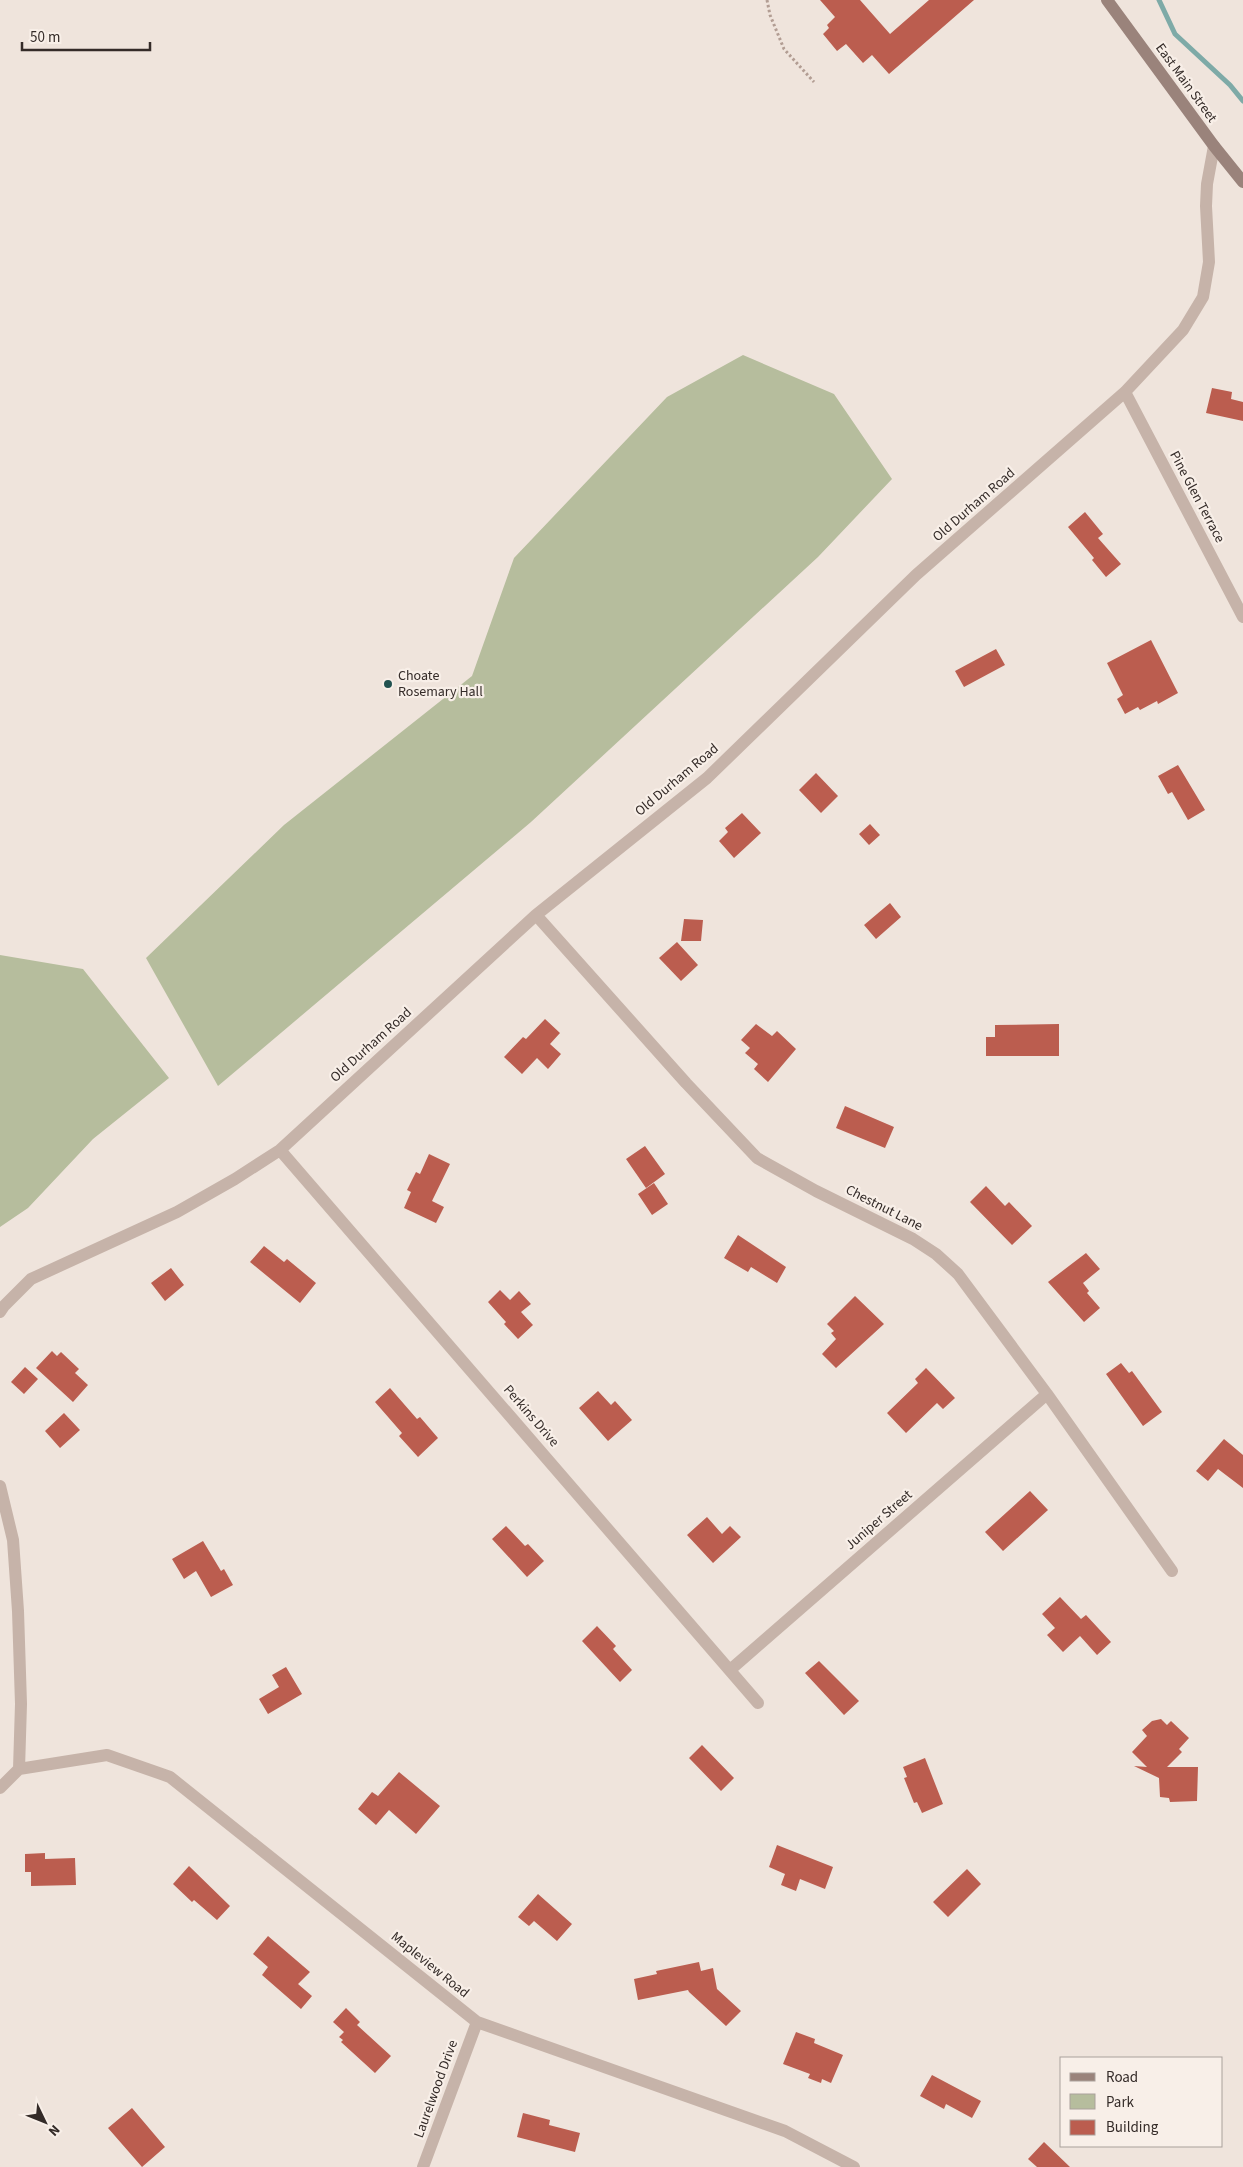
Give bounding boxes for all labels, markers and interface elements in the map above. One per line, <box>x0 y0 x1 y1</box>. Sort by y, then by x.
scale bar <box>22 20 150 52</box>
text: 50 m <box>30 27 60 48</box>
street label: East Main Street <box>1150 39 1222 127</box>
street label: Pine Glen Terrace <box>1164 448 1230 546</box>
street label: Old Durham Road <box>928 463 1020 547</box>
place label: Choate Rosemary Hall <box>398 666 483 702</box>
marker: Choate Rosemary Hall <box>382 678 394 690</box>
street label: Old Durham Road <box>631 739 723 821</box>
street label: Old Durham Road <box>326 1003 416 1087</box>
street label: Chestnut Lane <box>842 1180 926 1236</box>
street label: Perkins Drive <box>498 1381 564 1451</box>
street label: Juniper Street <box>841 1485 917 1555</box>
street label: Mapleview Road <box>387 1927 473 2003</box>
street label: Laurelwood Drive <box>409 2037 463 2141</box>
legend <box>1060 2057 1223 2147</box>
text: Road <box>1106 2067 1138 2088</box>
text: Park <box>1106 2092 1135 2113</box>
north arrow <box>20 2097 70 2147</box>
text: Building <box>1106 2117 1159 2138</box>
text: N <box>43 2120 64 2140</box>

